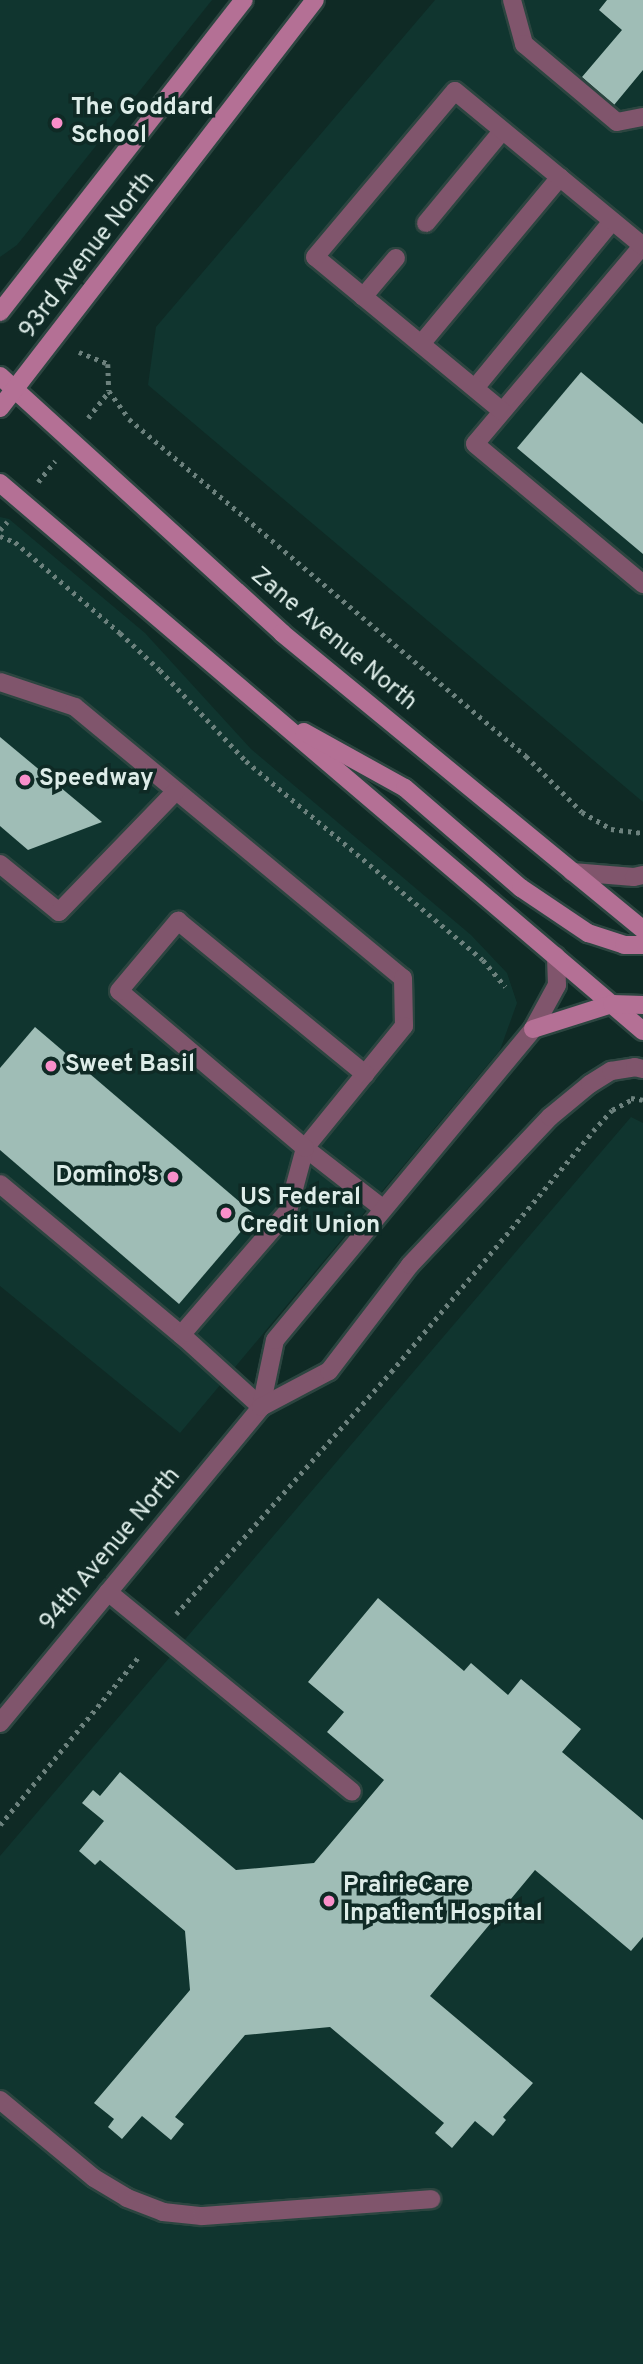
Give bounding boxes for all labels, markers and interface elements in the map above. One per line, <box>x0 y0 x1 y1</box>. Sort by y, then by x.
place label: The Goddard School <box>71 95 214 151</box>
marker: The Goddard School <box>49 115 65 131</box>
street label: 93rd Avenue North <box>14 167 162 345</box>
street label: Zane Avenue North <box>244 562 422 718</box>
place label: Speedway <box>39 766 154 794</box>
marker: Speedway <box>17 772 33 788</box>
place label: Sweet Basil <box>65 1052 195 1080</box>
marker: Sweet Basil <box>43 1058 59 1074</box>
place label: Domino's <box>56 1163 159 1191</box>
marker: Domino's <box>165 1169 181 1185</box>
place label: US Federal Credit Union <box>240 1185 380 1241</box>
marker: US Federal Credit Union <box>218 1205 234 1221</box>
street label: 94th Avenue North <box>34 1462 188 1638</box>
place label: PrairieCare Inpatient Hospital <box>343 1873 543 1929</box>
marker: PrairieCare Inpatient Hospital <box>321 1893 337 1909</box>

